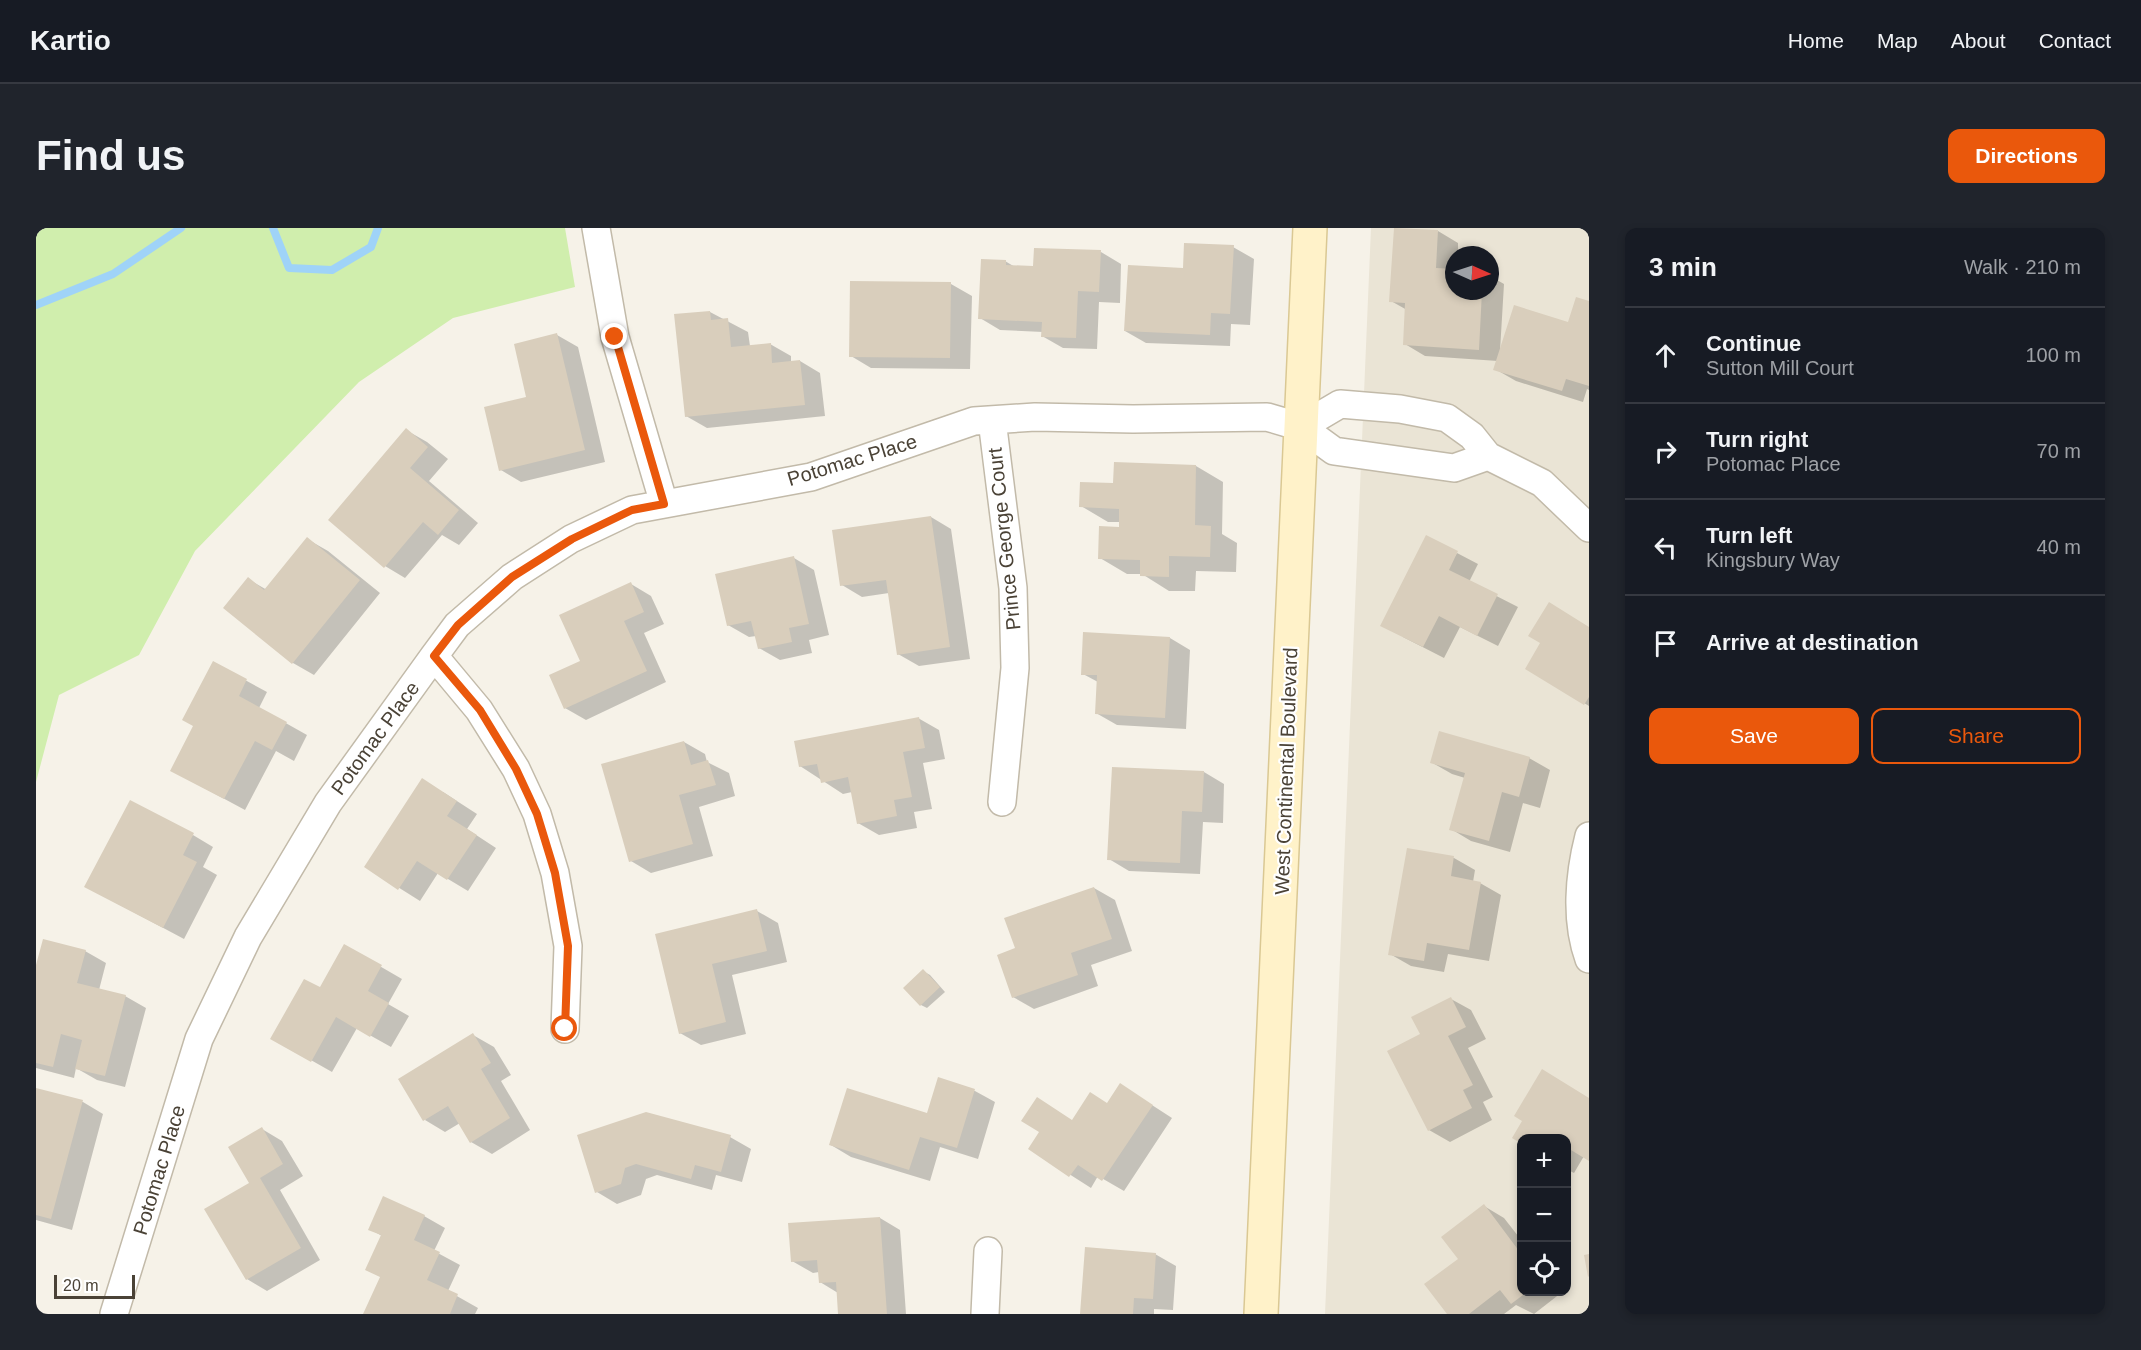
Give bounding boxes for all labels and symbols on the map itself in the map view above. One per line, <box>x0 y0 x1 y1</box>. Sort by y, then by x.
north arrow <box>1445 246 1499 300</box>
route end <box>601 323 627 349</box>
street label: Potomac Place <box>784 430 920 490</box>
street label: Prince George Court <box>983 446 1025 631</box>
street label: West Continental Boulevard <box>1271 647 1301 895</box>
street label: Potomac Place <box>327 677 423 799</box>
route start <box>551 1015 577 1041</box>
street label: Potomac Place <box>129 1102 189 1238</box>
scale bar <box>54 1272 135 1300</box>

